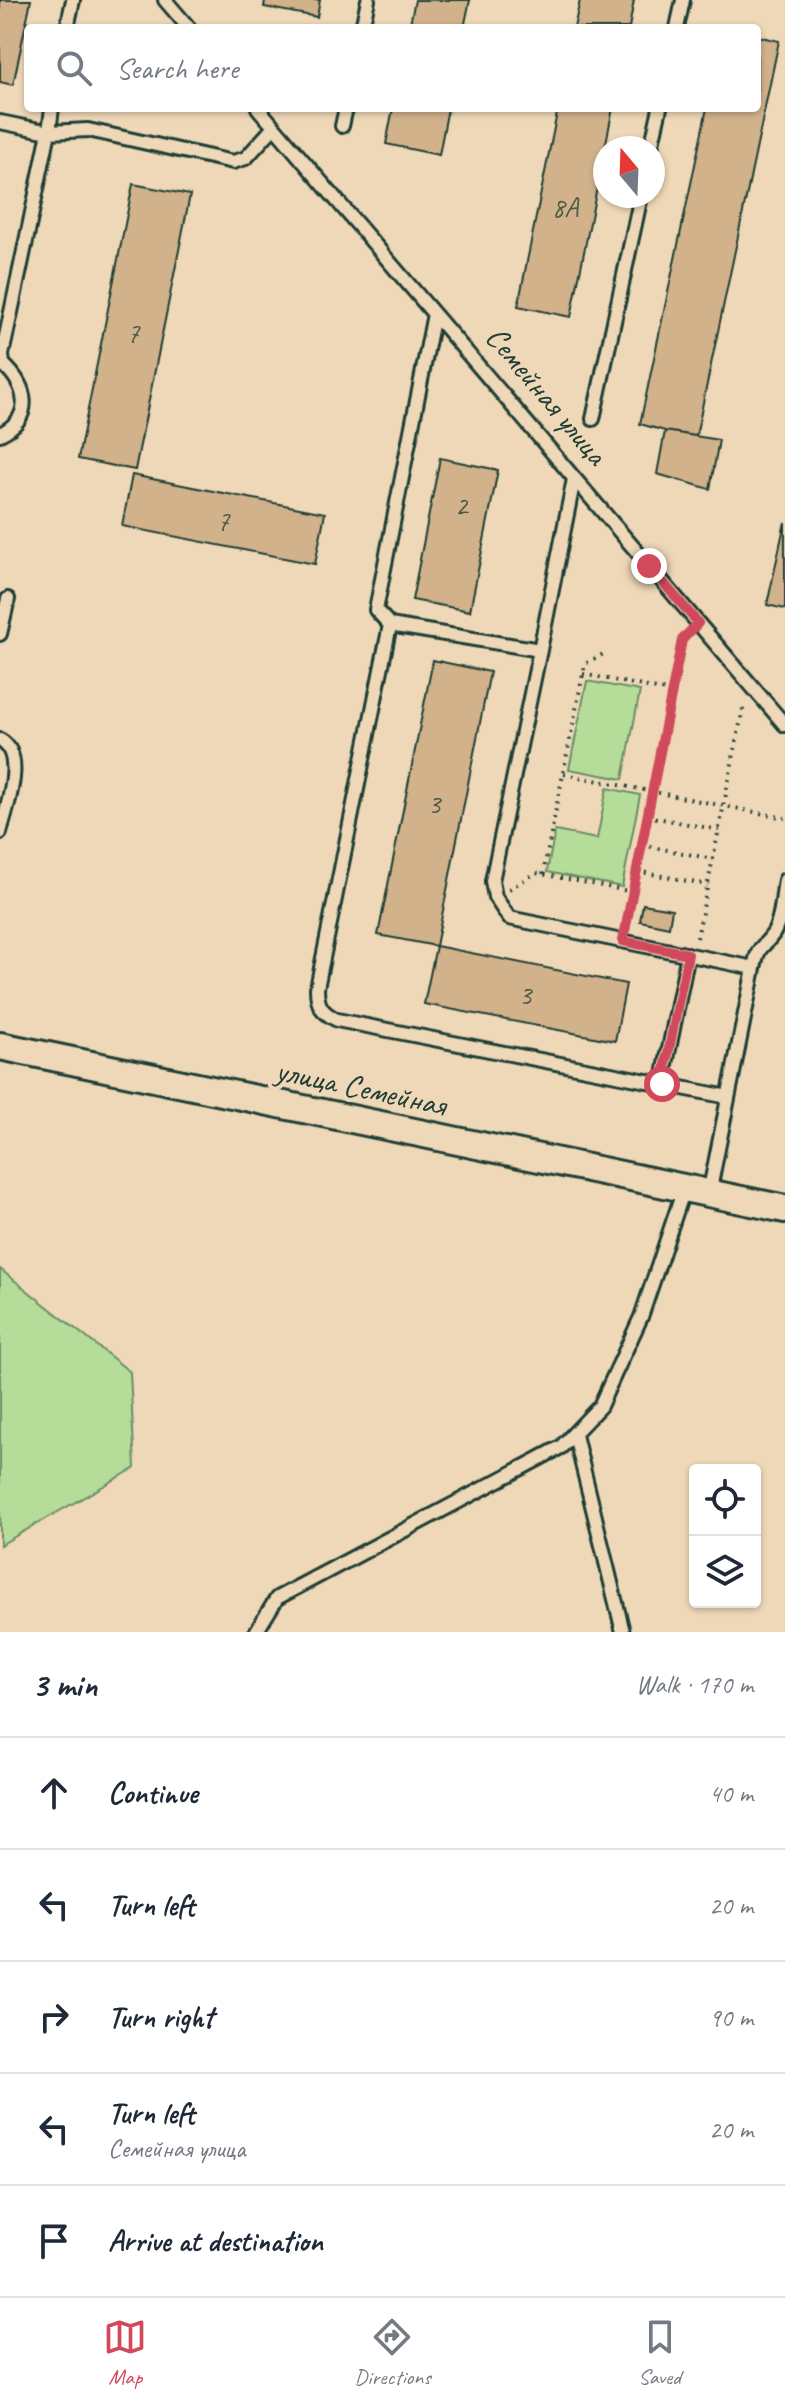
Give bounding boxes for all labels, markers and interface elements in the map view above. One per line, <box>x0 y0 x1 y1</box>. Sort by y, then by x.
search box <box>24 24 761 112</box>
icon: search <box>52 46 96 90</box>
text: Search here <box>116 49 238 87</box>
north arrow <box>593 136 665 208</box>
house number: 8А <box>552 190 580 225</box>
house number: 7 <box>127 315 141 350</box>
street label: Семейная улица <box>477 317 618 475</box>
house number: 2 <box>455 488 470 523</box>
house number: 7 <box>217 503 231 538</box>
route end <box>631 548 667 584</box>
house number: 3 <box>428 786 443 821</box>
house number: 3 <box>519 977 534 1012</box>
street label: улица Семейная <box>270 1049 452 1126</box>
route start <box>644 1066 680 1102</box>
map controls <box>689 1464 761 1608</box>
button: locate <box>689 1464 761 1536</box>
button: layers <box>689 1536 761 1608</box>
text: 3 min <box>32 1663 97 1706</box>
text: Walk · 170 m <box>636 1668 753 1701</box>
icon: ahead <box>32 1771 76 1815</box>
text: Continue <box>108 1774 198 1812</box>
text: 40 m <box>709 1777 753 1810</box>
icon: left <box>32 1883 76 1927</box>
text: Turn left <box>108 1886 195 1924</box>
text: 20 m <box>709 1889 753 1922</box>
icon: right <box>32 1995 76 2039</box>
text: Turn right <box>108 1998 213 2036</box>
text: 90 m <box>709 2001 753 2034</box>
text: Turn left <box>108 2094 195 2132</box>
icon: left <box>32 2107 76 2151</box>
text: 20 m <box>709 2113 753 2146</box>
text: Семейная улица <box>108 2132 245 2165</box>
icon: arrive <box>32 2219 76 2263</box>
text: Arrive at destination <box>108 2222 323 2260</box>
tab: Map <box>103 2315 147 2391</box>
tab: Directions <box>354 2315 431 2391</box>
tab: Saved <box>638 2315 682 2391</box>

